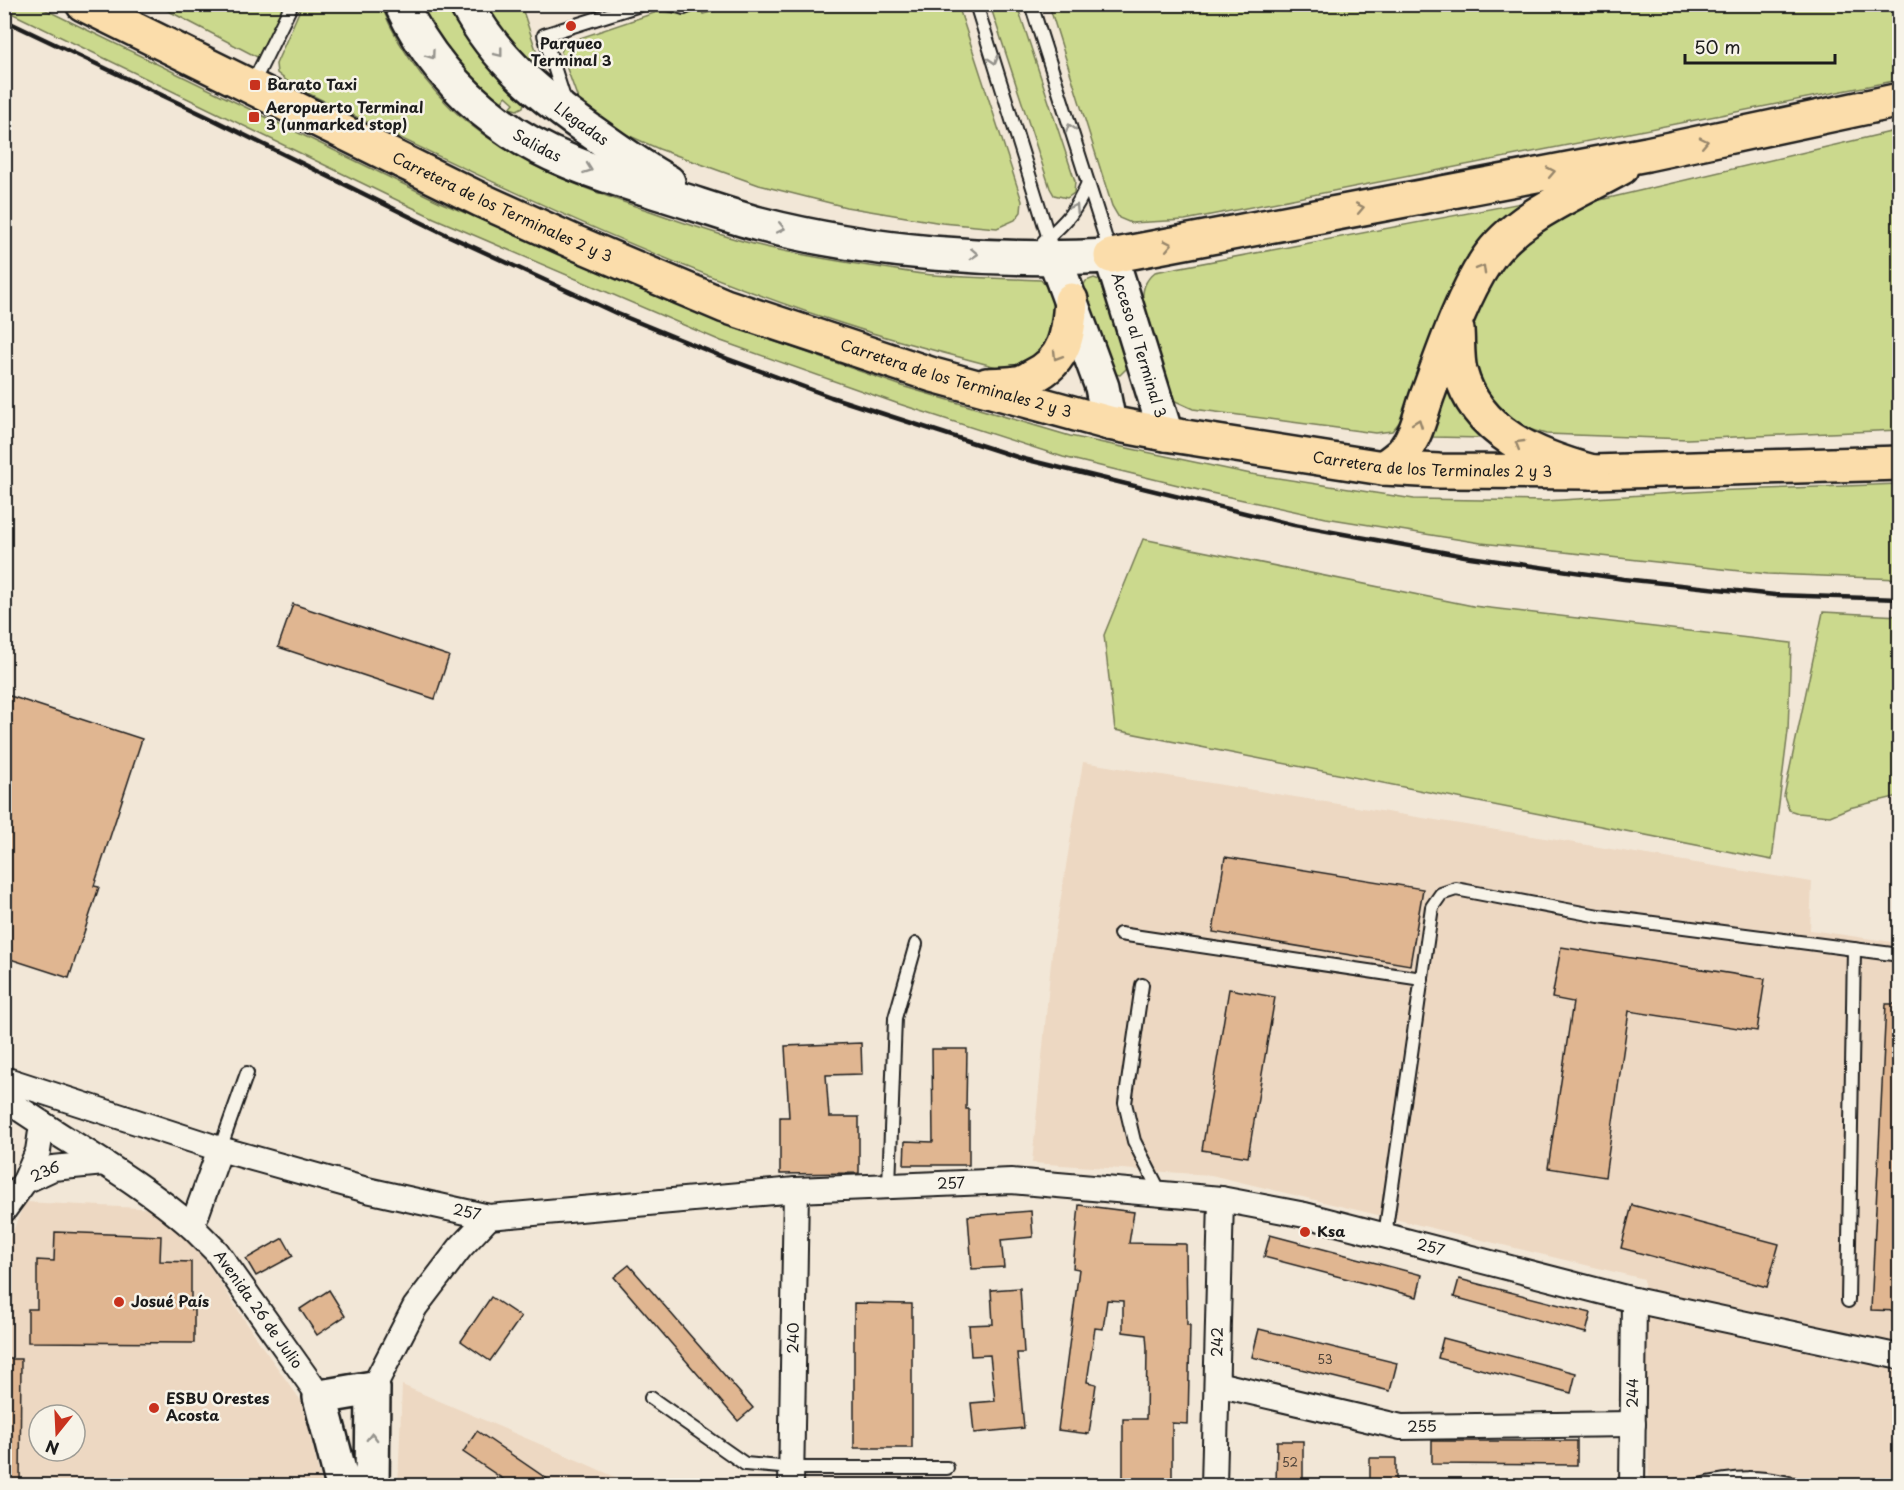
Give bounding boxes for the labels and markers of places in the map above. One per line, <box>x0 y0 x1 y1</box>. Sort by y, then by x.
marker: Parqueo Terminal 3 <box>564 19 578 33</box>
place label: Parqueo Terminal 3 <box>530 31 612 71</box>
place label: Barato Taxi <box>267 72 357 95</box>
marker: Barato Taxi <box>248 78 262 92</box>
place label: Aeropuerto Terminal 3 (unmarked stop) <box>265 95 423 135</box>
marker: Aeropuerto Terminal 3 (unmarked stop) <box>247 110 261 124</box>
place label: Ksa <box>1317 1219 1345 1242</box>
marker: Ksa <box>1298 1225 1312 1239</box>
place label: Josué País <box>131 1289 209 1312</box>
marker: Josué País <box>112 1295 126 1309</box>
place label: ESBU Orestes Acosta <box>166 1386 269 1426</box>
marker: ESBU Orestes Acosta <box>147 1401 161 1415</box>

